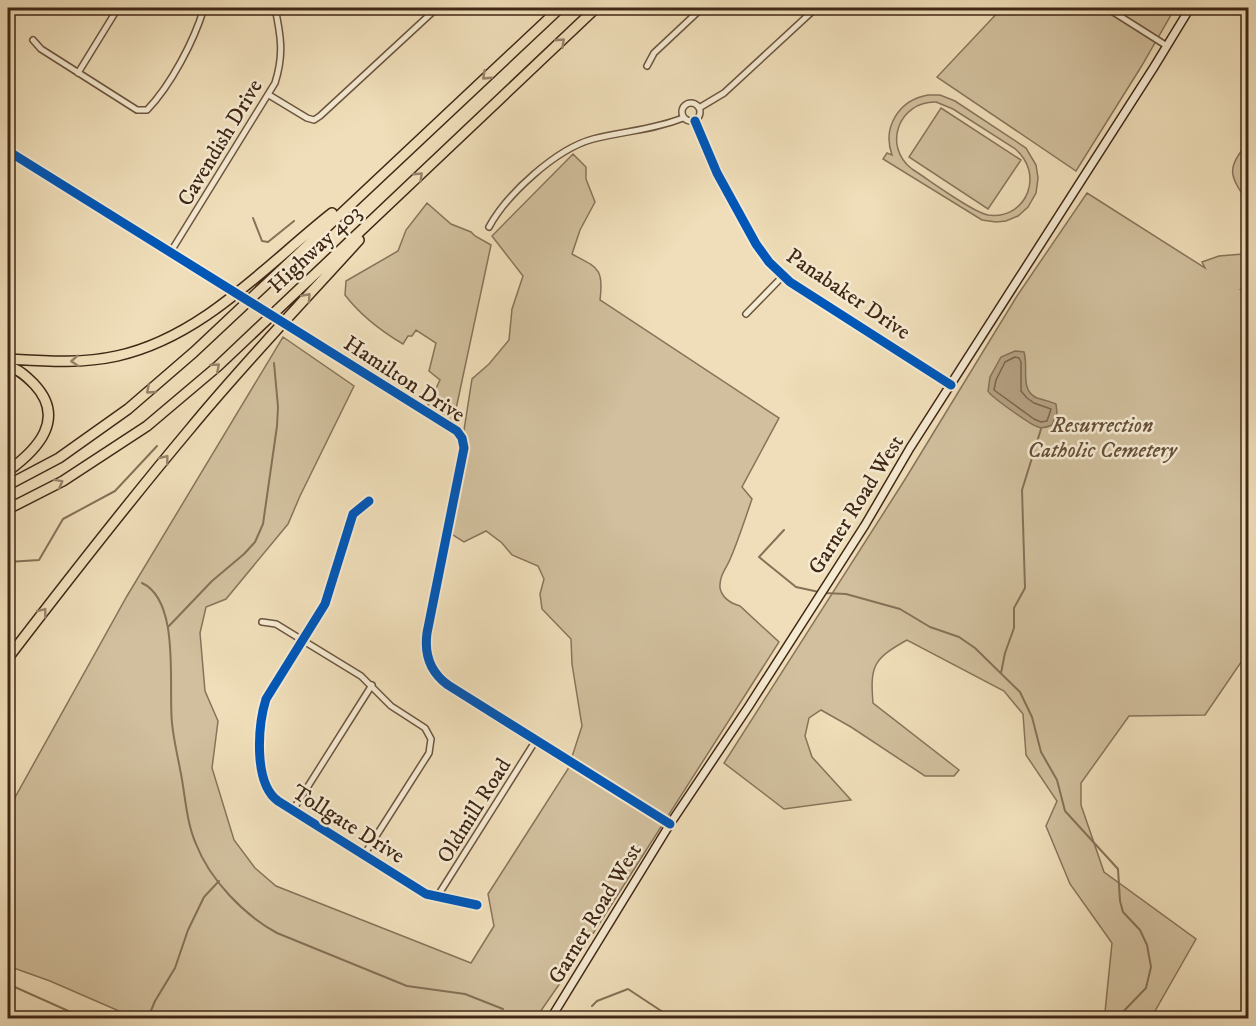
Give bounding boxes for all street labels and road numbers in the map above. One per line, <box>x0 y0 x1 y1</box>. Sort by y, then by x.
street label: Cavendish Drive <box>172 74 269 211</box>
street label: Highway 403 <box>263 199 367 299</box>
street label: Panabaker Drive <box>781 243 916 346</box>
street label: Hamilton Drive <box>338 330 470 429</box>
street label: Garner Road West <box>803 430 910 579</box>
street label: Oldmill Road <box>431 753 517 868</box>
street label: Tollgate Drive <box>287 779 410 870</box>
street label: Garner Road West <box>543 839 648 989</box>

